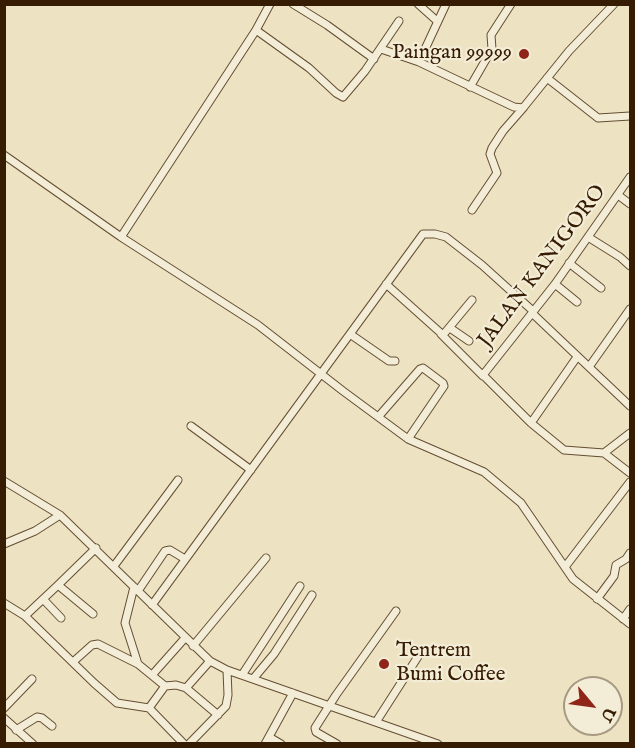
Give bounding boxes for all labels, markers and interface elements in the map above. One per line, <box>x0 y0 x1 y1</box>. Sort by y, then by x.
place label: Paingan 99999 <box>392 41 512 67</box>
marker: Paingan 99999 <box>517 47 531 61</box>
street label: JALAN KANIGORO <box>474 181 612 353</box>
place label: Tentrem Bumi Coffee <box>396 639 505 689</box>
marker: Tentrem Bumi Coffee <box>377 657 391 671</box>
north arrow <box>563 676 623 736</box>
text: U <box>595 703 619 725</box>

